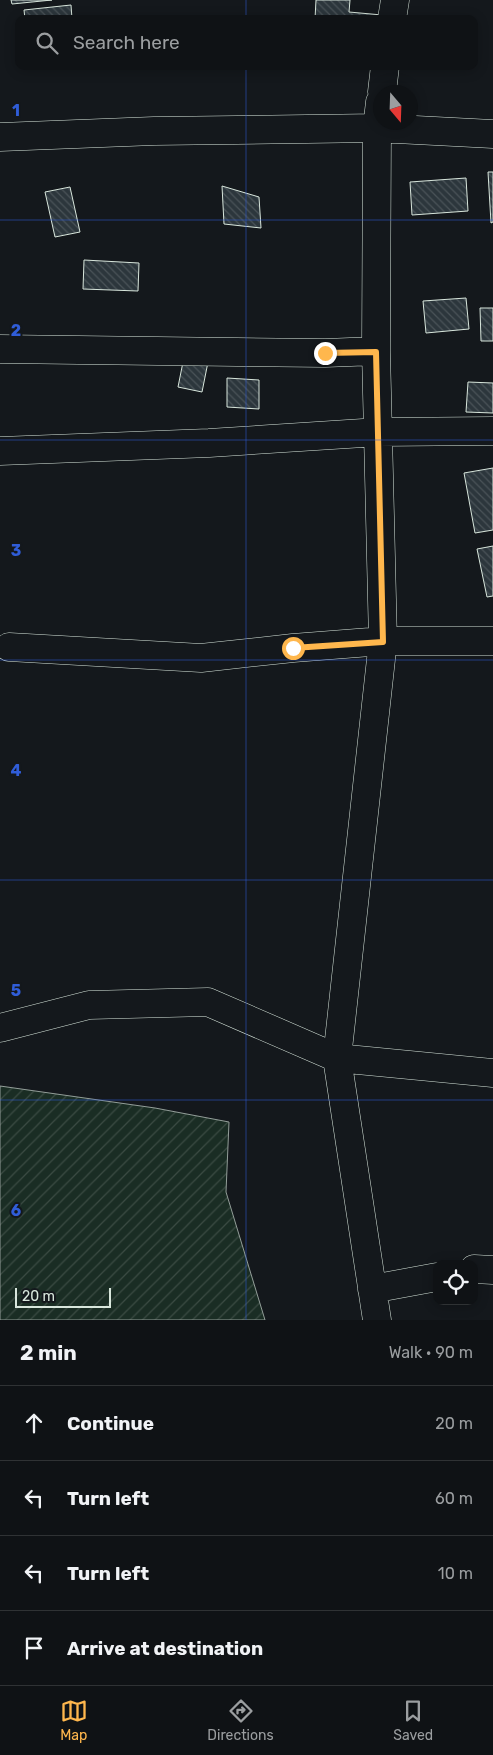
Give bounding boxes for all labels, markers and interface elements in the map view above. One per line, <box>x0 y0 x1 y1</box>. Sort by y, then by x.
search box <box>15 15 478 70</box>
icon: search <box>33 29 61 57</box>
text: Search here <box>73 31 180 54</box>
north arrow <box>373 85 418 130</box>
text: 1 <box>12 101 20 120</box>
text: 2 <box>11 321 21 340</box>
route end <box>314 342 337 365</box>
text: 3 <box>11 541 21 560</box>
route start <box>282 637 305 660</box>
text: 4 <box>11 761 22 780</box>
text: 5 <box>11 981 21 1000</box>
text: 6 <box>11 1201 21 1220</box>
map controls <box>433 1260 478 1305</box>
button: locate <box>433 1260 478 1305</box>
scale bar <box>15 1285 111 1308</box>
text: 20 m <box>22 1288 55 1305</box>
text: 2 min <box>20 1340 77 1365</box>
text: Walk · 90 m <box>389 1343 473 1362</box>
icon: ahead <box>20 1409 48 1437</box>
text: Continue <box>67 1412 154 1435</box>
text: 20 m <box>435 1414 473 1433</box>
icon: left <box>20 1484 48 1512</box>
text: Turn left <box>67 1487 149 1510</box>
text: 60 m <box>435 1489 473 1508</box>
icon: left <box>20 1559 48 1587</box>
text: Turn left <box>67 1562 149 1585</box>
text: 10 m <box>438 1564 473 1583</box>
icon: arrive <box>20 1634 48 1662</box>
text: Arrive at destination <box>67 1637 263 1660</box>
tab: Map <box>60 1697 88 1744</box>
tab: Directions <box>207 1697 274 1744</box>
tab: Saved <box>393 1697 433 1744</box>

